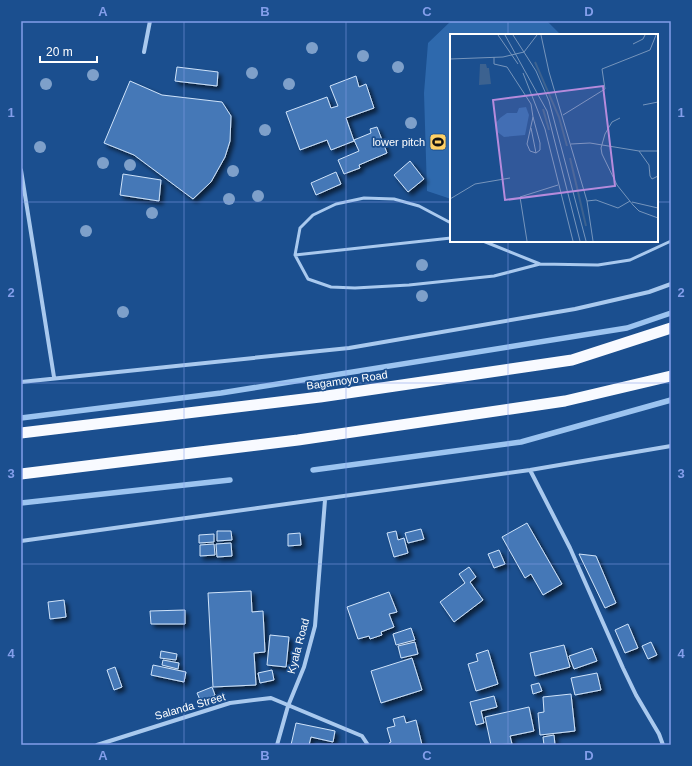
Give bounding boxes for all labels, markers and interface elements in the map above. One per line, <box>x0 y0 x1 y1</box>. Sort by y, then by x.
text: A <box>98 4 108 19</box>
text: B <box>260 4 270 19</box>
text: C <box>422 4 432 19</box>
text: D <box>584 4 594 19</box>
inset map <box>450 34 658 242</box>
scale bar <box>40 38 97 64</box>
text: 20 m <box>46 45 73 59</box>
text: 1 <box>7 105 15 120</box>
text: 1 <box>677 105 685 120</box>
sports icon: lower pitch <box>428 132 448 152</box>
place label: lower pitch <box>372 136 425 148</box>
text: 2 <box>7 285 15 300</box>
text: 2 <box>677 285 685 300</box>
street label: Bagamoyo Road <box>306 368 388 392</box>
text: 3 <box>7 466 15 481</box>
text: 3 <box>677 466 685 481</box>
street label: Kyala Road <box>285 617 311 675</box>
text: 4 <box>7 646 15 661</box>
text: 4 <box>677 646 685 661</box>
street label: Salanda Street <box>153 690 227 722</box>
text: A <box>98 748 108 763</box>
text: B <box>260 748 270 763</box>
text: C <box>422 748 432 763</box>
text: D <box>584 748 594 763</box>

